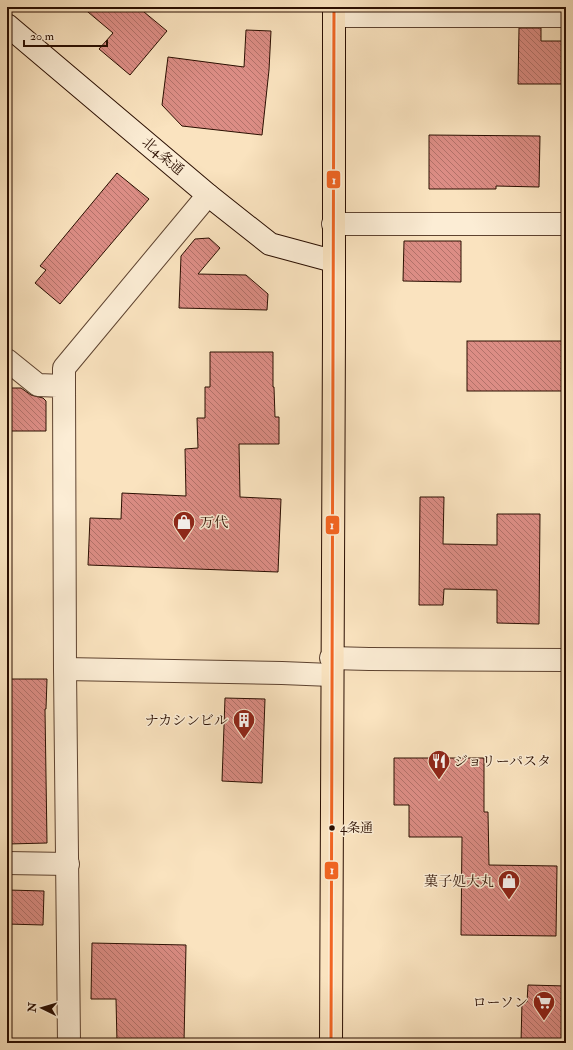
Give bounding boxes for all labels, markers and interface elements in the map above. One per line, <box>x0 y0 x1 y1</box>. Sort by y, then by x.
scale bar <box>24 22 107 48</box>
text: 20 m <box>30 29 55 44</box>
street label: 北4条通 <box>139 134 187 178</box>
line badge: 1 <box>326 170 341 189</box>
text: 1 <box>332 174 336 187</box>
shop icon: 万代 <box>171 509 197 542</box>
place label: 万代 <box>200 514 228 531</box>
line badge: 1 <box>325 515 340 535</box>
text: 1 <box>330 519 334 532</box>
building icon: ナカシンビル <box>231 707 257 740</box>
place label: ナカシンビル <box>145 712 228 729</box>
restaurant icon: ジョリーパスタ <box>426 748 452 781</box>
place label: ジョリーパスタ <box>454 753 551 770</box>
place label: 4条通 <box>340 820 373 836</box>
marker: 4条通 <box>327 823 337 833</box>
line badge: 1 <box>324 861 339 880</box>
text: 1 <box>330 864 334 877</box>
shop icon: 菓子処大丸 <box>496 868 522 901</box>
place label: 菓子処大丸 <box>424 873 494 890</box>
north arrow <box>22 988 62 1028</box>
supermarket icon: ローソン <box>531 989 557 1022</box>
place label: ローソン <box>473 994 528 1011</box>
text: N <box>26 1001 40 1014</box>

